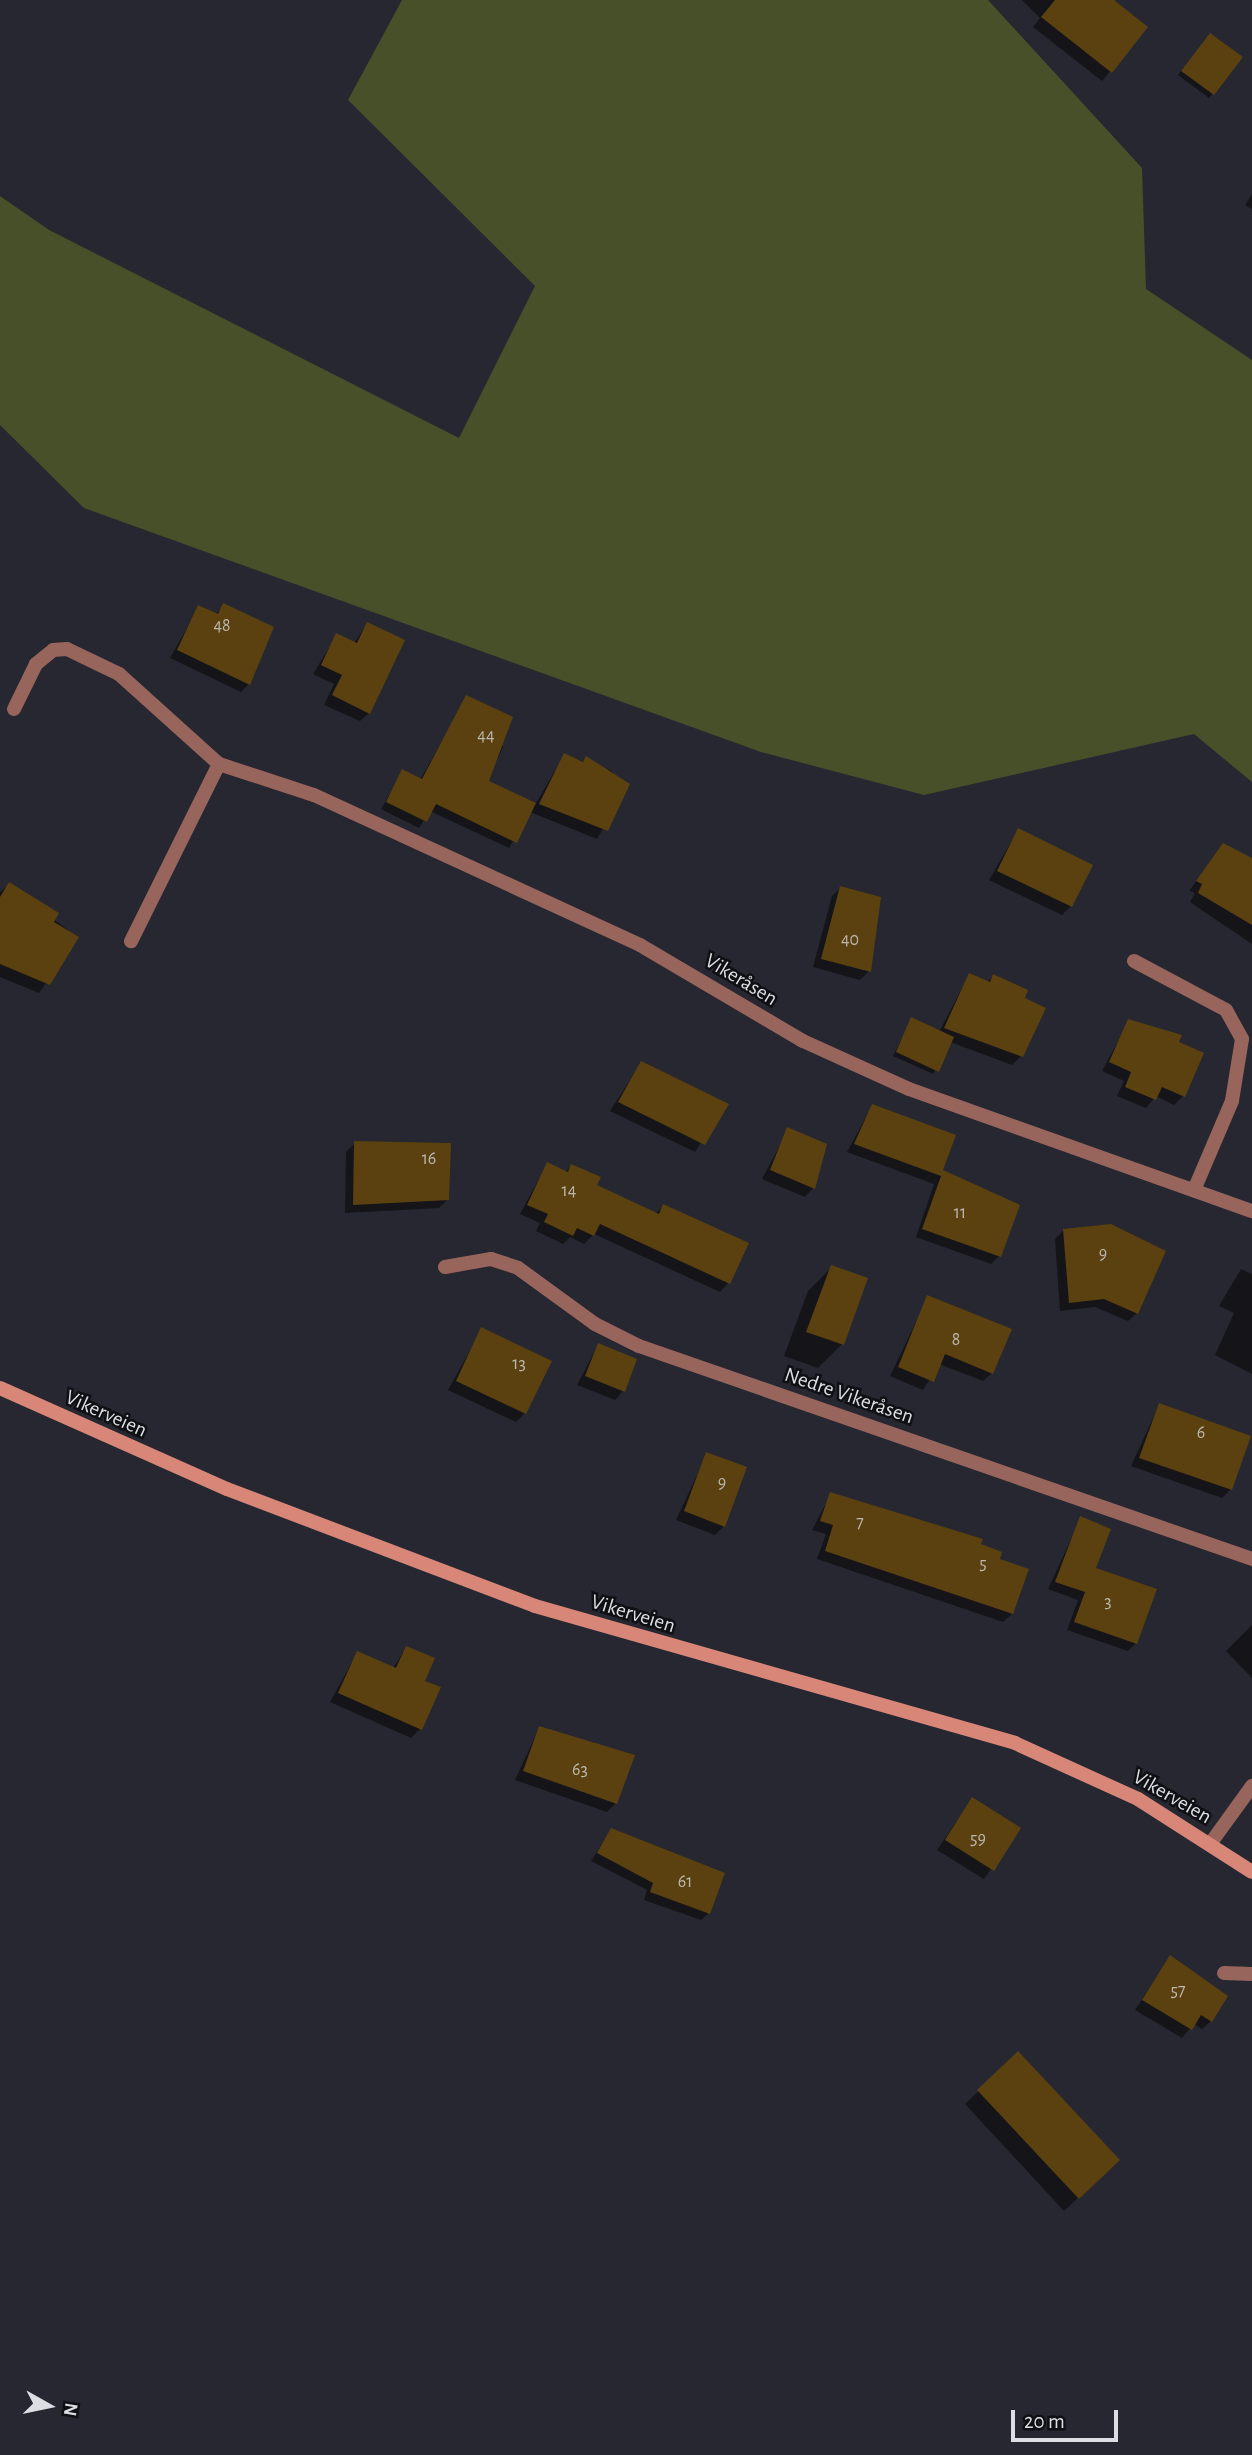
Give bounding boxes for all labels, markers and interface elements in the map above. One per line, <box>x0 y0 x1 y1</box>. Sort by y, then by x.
house number: 48 <box>213 615 231 637</box>
house number: 44 <box>477 725 495 747</box>
house number: 40 <box>841 929 859 951</box>
street label: Vikeråsen <box>700 948 782 1012</box>
house number: 16 <box>422 1148 436 1170</box>
house number: 14 <box>562 1180 576 1202</box>
house number: 11 <box>954 1202 966 1224</box>
house number: 9 <box>1099 1243 1107 1265</box>
house number: 8 <box>952 1329 960 1351</box>
house number: 13 <box>512 1353 526 1375</box>
street label: Nedre Vikeråsen <box>781 1362 917 1430</box>
street label: Vikerveien <box>61 1385 151 1443</box>
house number: 6 <box>1197 1422 1205 1444</box>
house number: 9 <box>718 1472 726 1494</box>
house number: 7 <box>856 1512 864 1534</box>
house number: 5 <box>979 1553 987 1575</box>
street label: Vikerveien <box>588 1589 678 1639</box>
house number: 3 <box>1104 1591 1112 1613</box>
house number: 63 <box>572 1759 588 1781</box>
street label: Vikerveien <box>1128 1764 1216 1830</box>
house number: 59 <box>970 1828 986 1850</box>
house number: 61 <box>678 1871 692 1893</box>
house number: 57 <box>1170 1980 1186 2002</box>
north arrow <box>14 2371 84 2441</box>
scale bar <box>1014 2396 1121 2440</box>
text: N <box>60 2401 81 2417</box>
text: 20 m <box>1024 2411 1065 2432</box>

